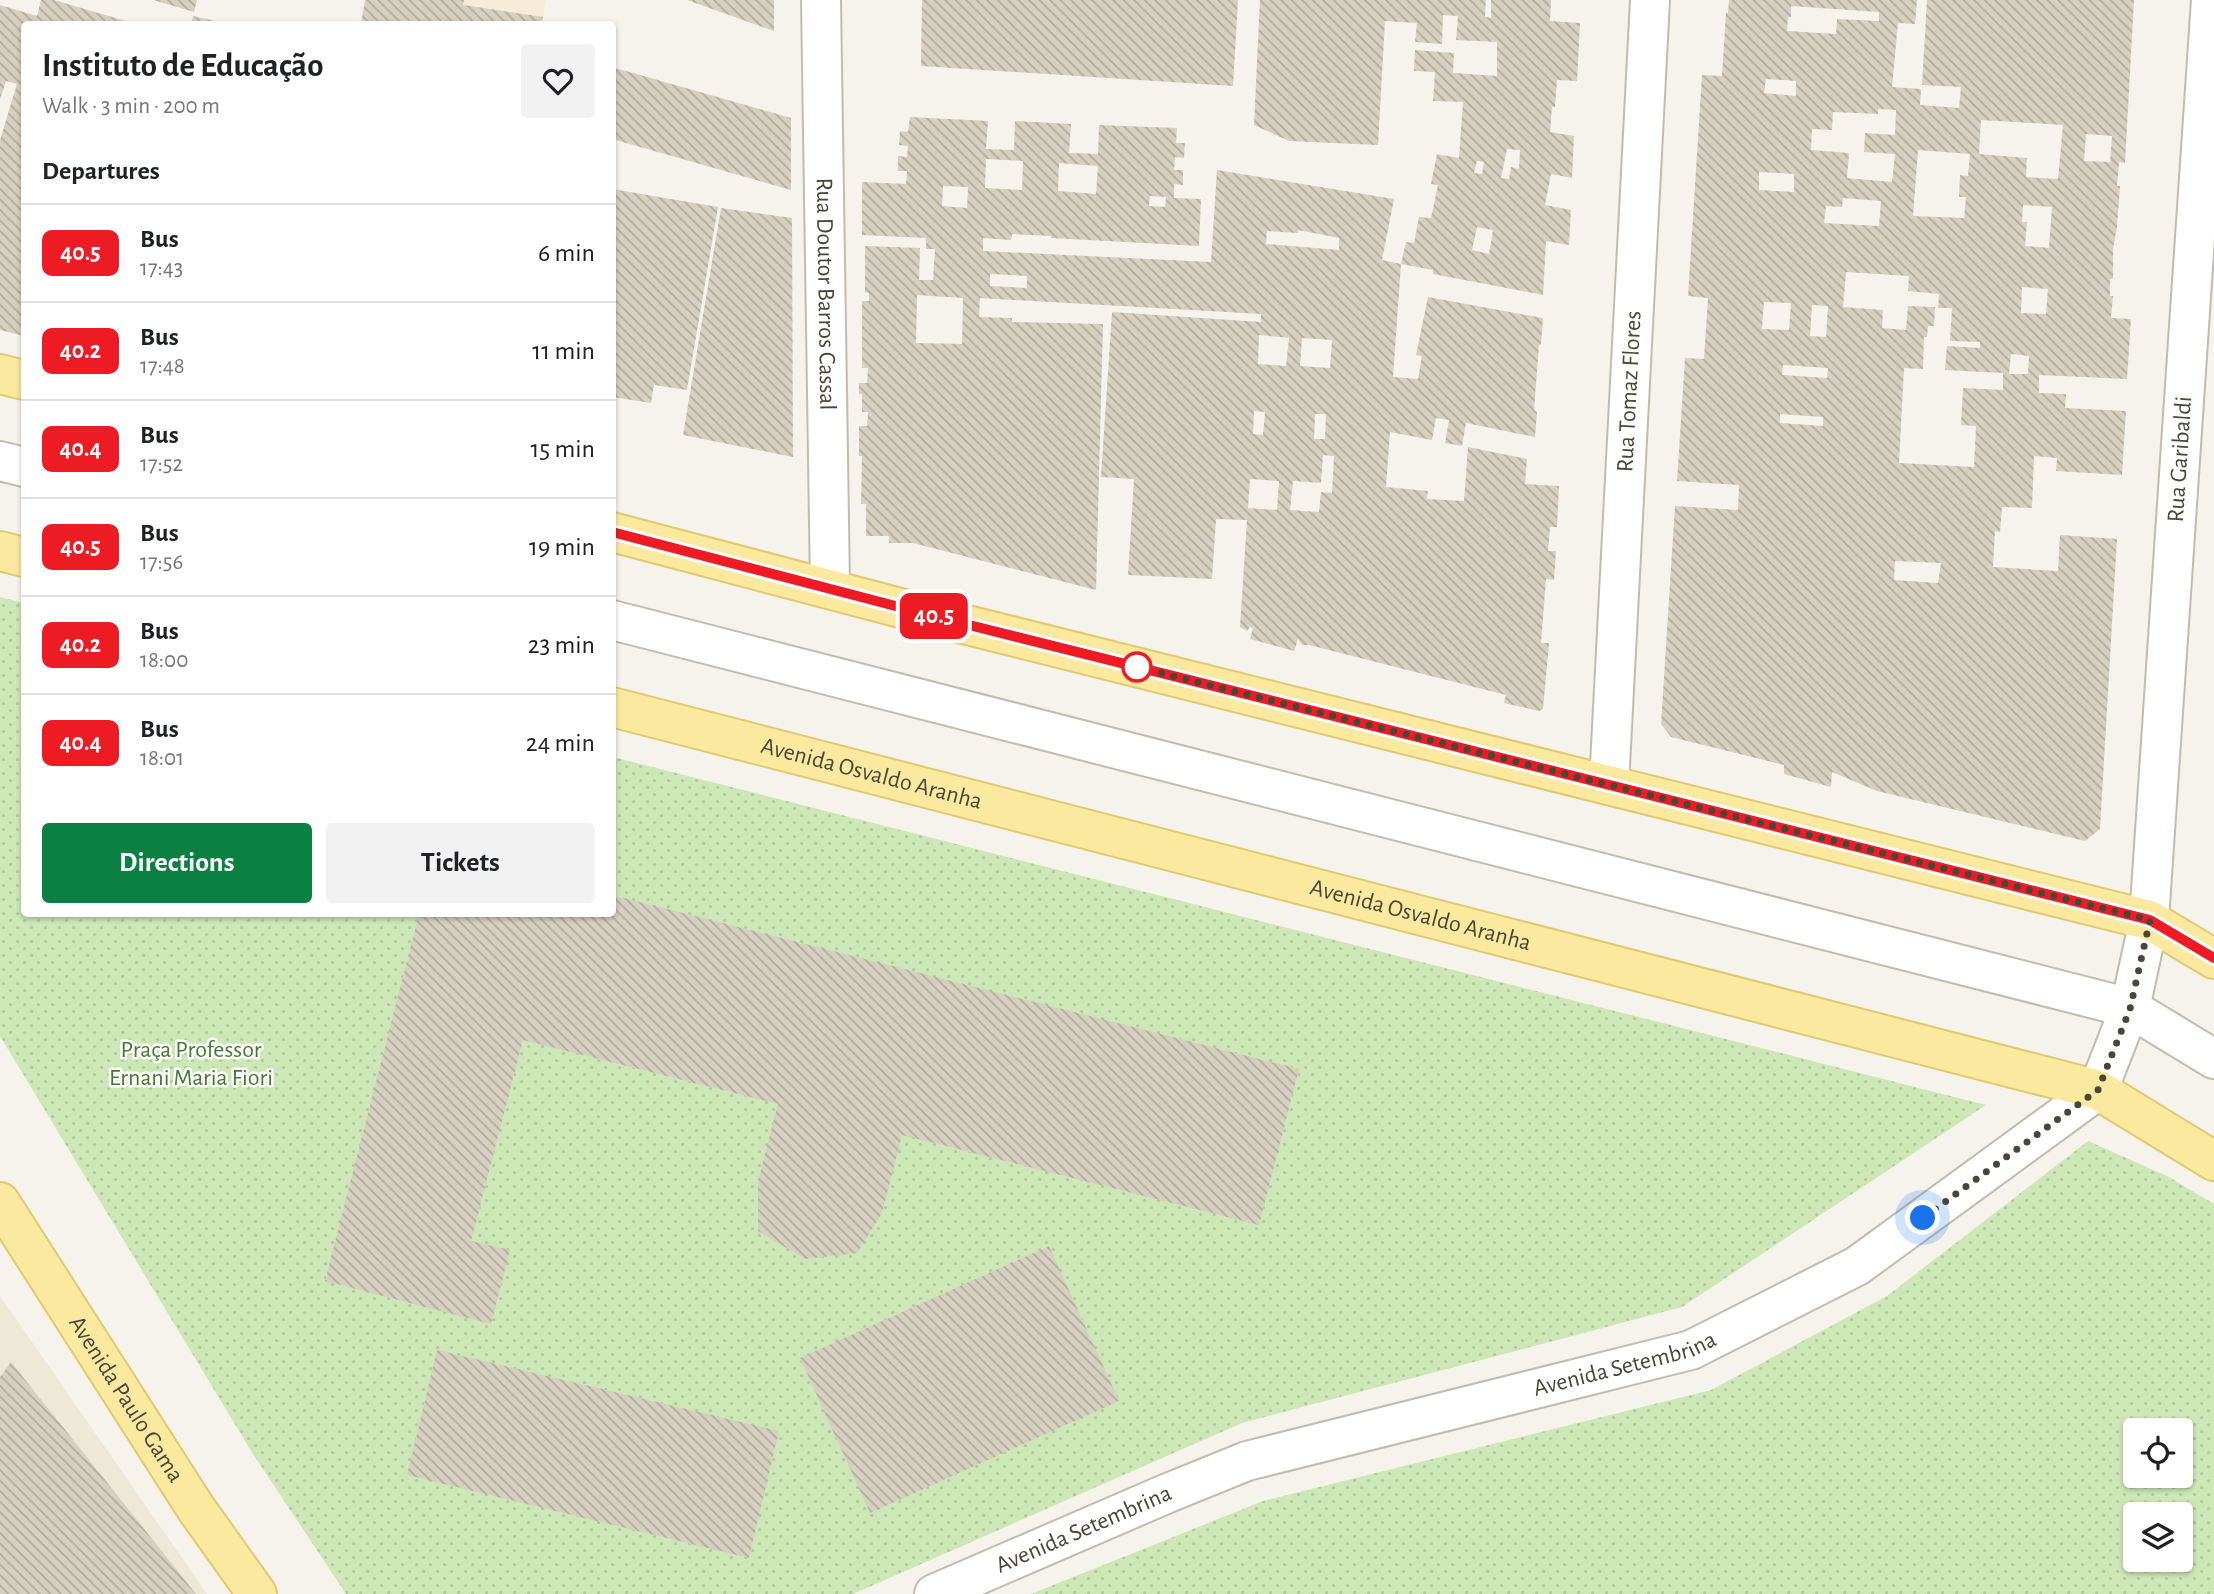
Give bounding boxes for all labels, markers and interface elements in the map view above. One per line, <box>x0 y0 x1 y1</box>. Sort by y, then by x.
button: heart <box>521 44 595 118</box>
text: Instituto de Educação <box>42 50 324 83</box>
text: Walk · 3 min · 200 m <box>42 95 220 118</box>
text: Departures <box>42 158 160 184</box>
street label: Rua Doutor Barros Cassal <box>812 177 839 410</box>
text: Bus <box>140 226 179 252</box>
text: 6 min <box>538 240 595 266</box>
text: 40.5 <box>60 241 101 265</box>
text: 17:43 <box>140 257 183 280</box>
street label: Rua Tomaz Flores <box>1613 310 1646 473</box>
text: Bus <box>140 324 179 350</box>
text: 11 min <box>532 338 595 364</box>
text: 40.2 <box>60 339 101 363</box>
text: 17:48 <box>140 355 185 378</box>
street label: Rua Garibaldi <box>2164 395 2196 523</box>
text: Bus <box>140 422 179 448</box>
text: 15 min <box>530 436 595 462</box>
text: 40.4 <box>59 437 102 461</box>
text: 17:52 <box>140 453 183 476</box>
text: Bus <box>140 520 179 546</box>
text: 19 min <box>529 534 595 560</box>
text: 40.5 <box>60 535 101 559</box>
text: 17:56 <box>140 551 183 574</box>
line badge: 40.5 <box>885 593 983 639</box>
text: 40.5 <box>914 604 954 628</box>
text: Bus <box>140 618 179 644</box>
text: 23 min <box>528 632 595 658</box>
text: 40.2 <box>60 633 101 657</box>
text: 18:00 <box>140 649 188 672</box>
unlabelled marker <box>1122 652 1152 682</box>
text: Bus <box>140 716 179 742</box>
text: 24 min <box>526 730 595 756</box>
text: 40.4 <box>59 731 102 755</box>
street label: Avenida Osvaldo Aranha <box>759 734 985 814</box>
text: 18:01 <box>140 747 184 770</box>
button: Directions <box>42 823 312 903</box>
button: Tickets <box>326 823 595 903</box>
street label: Avenida Osvaldo Aranha <box>1308 875 1534 955</box>
park label: Praça Professor Ernani Maria Fiori <box>109 1038 273 1090</box>
your location <box>1905 1200 1940 1235</box>
street label: Avenida Paulo Gama <box>64 1312 188 1487</box>
street label: Avenida Setembrina <box>1531 1327 1720 1401</box>
map controls <box>2123 1418 2193 1572</box>
button: locate <box>2123 1418 2193 1488</box>
street label: Avenida Setembrina <box>992 1481 1175 1578</box>
button: layers <box>2123 1502 2193 1572</box>

